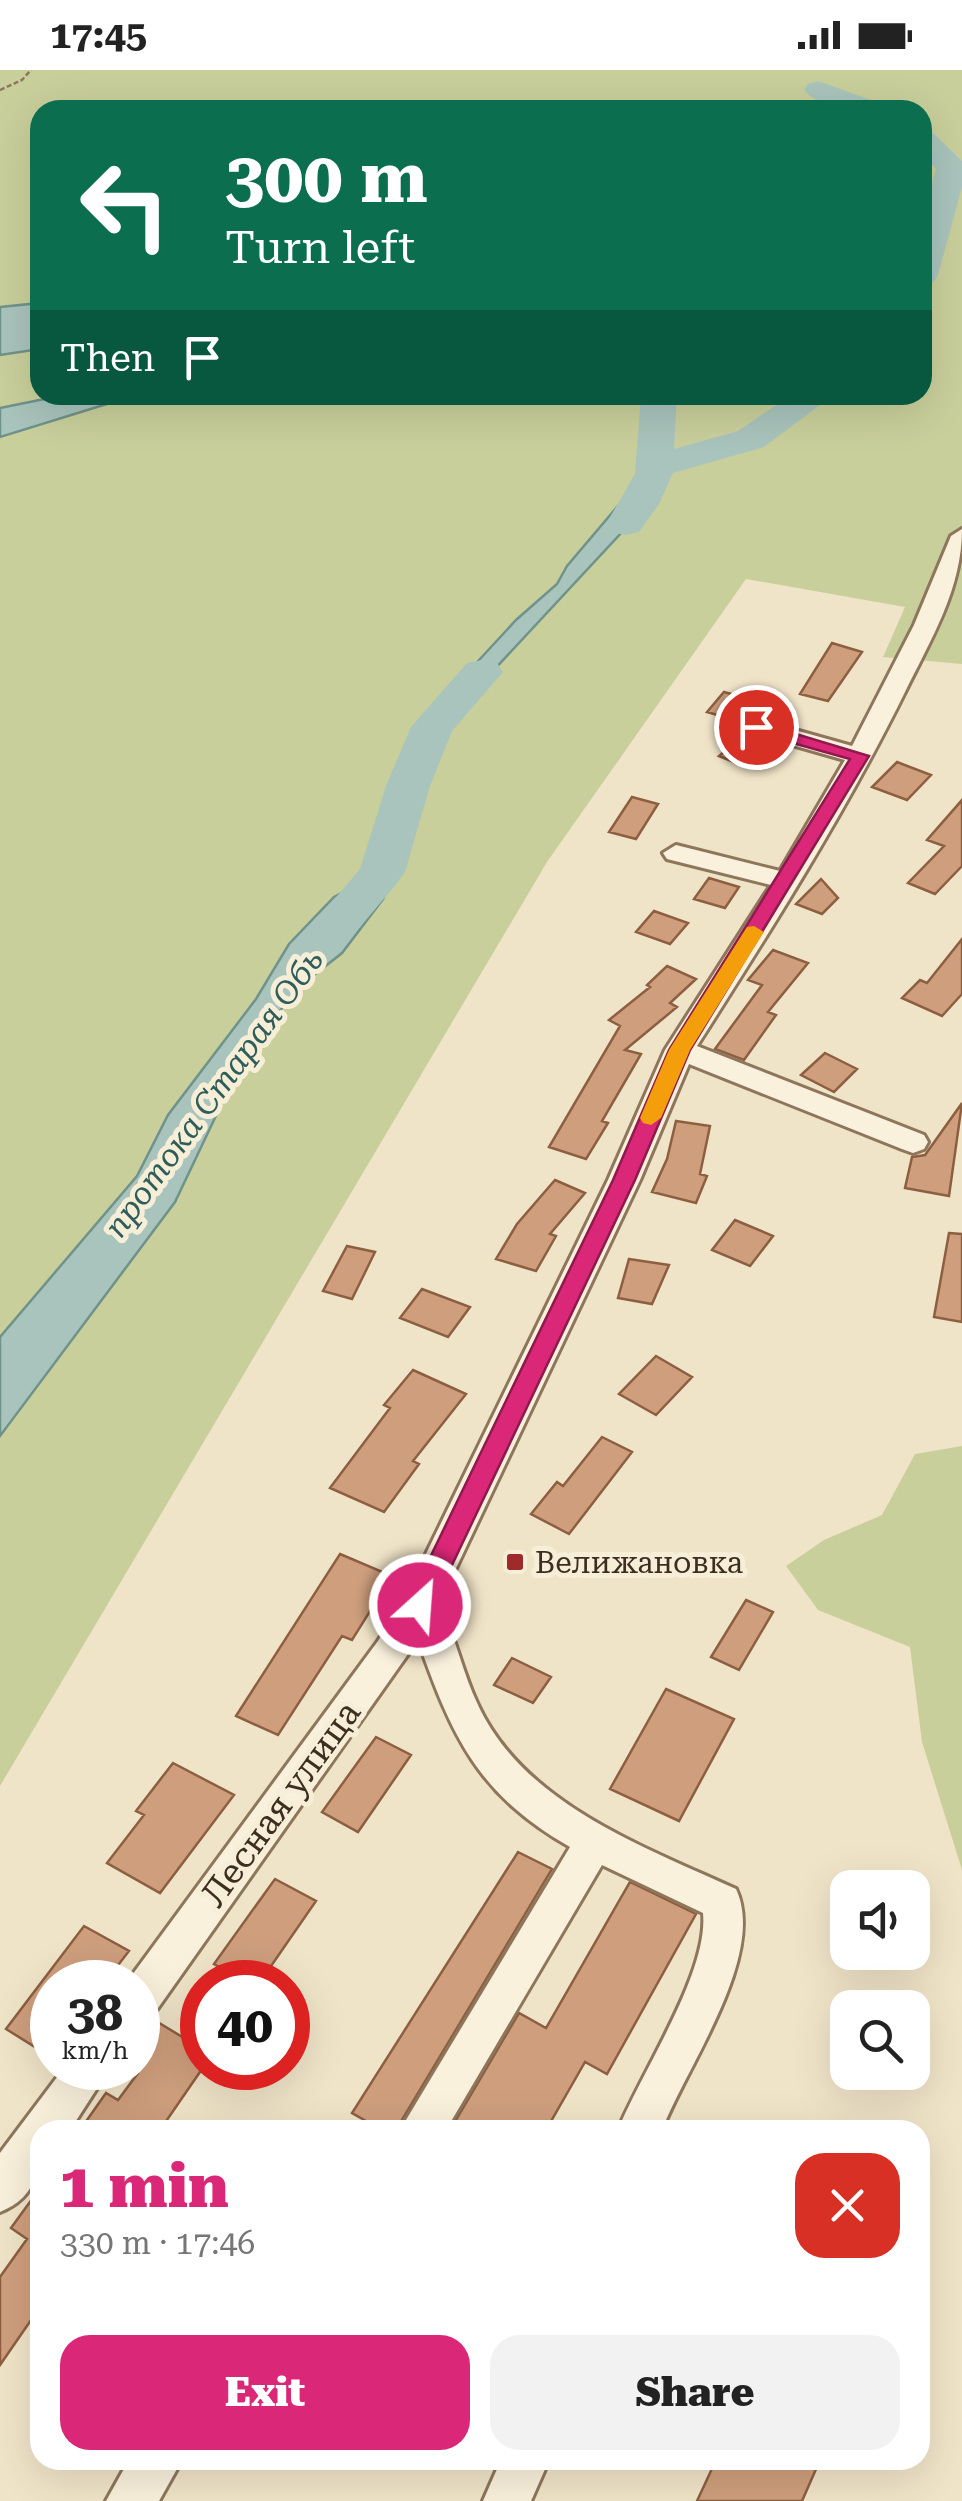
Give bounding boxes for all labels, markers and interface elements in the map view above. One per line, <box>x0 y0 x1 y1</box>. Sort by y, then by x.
text: 17:45 <box>50 13 147 57</box>
text: 300 m <box>225 137 428 219</box>
icon: left <box>60 140 190 270</box>
text: Turn left <box>225 221 415 274</box>
icon: arrive <box>175 330 230 385</box>
text: Then <box>60 336 155 380</box>
pin <box>714 685 799 770</box>
icon: arrive <box>729 700 784 755</box>
water label: протока Старая Обь <box>96 941 332 1245</box>
place label: Велижановка <box>535 1545 743 1580</box>
marker: Велижановка <box>504 1551 526 1573</box>
position arrow <box>368 1553 472 1657</box>
street label: Лесная улица <box>193 1693 369 1915</box>
map controls <box>830 1870 930 2090</box>
button: sound <box>830 1870 930 1970</box>
speed limit sign: 40 <box>180 1960 310 2090</box>
text: 38 <box>67 1984 123 2042</box>
button: search <box>830 1990 930 2090</box>
text: km/h <box>62 2036 128 2065</box>
text: 1 min <box>60 2151 229 2222</box>
button: close <box>795 2153 900 2258</box>
text: 330 m · 17:46 <box>60 2224 255 2262</box>
button: Exit <box>60 2335 470 2450</box>
button: Share <box>490 2335 900 2450</box>

